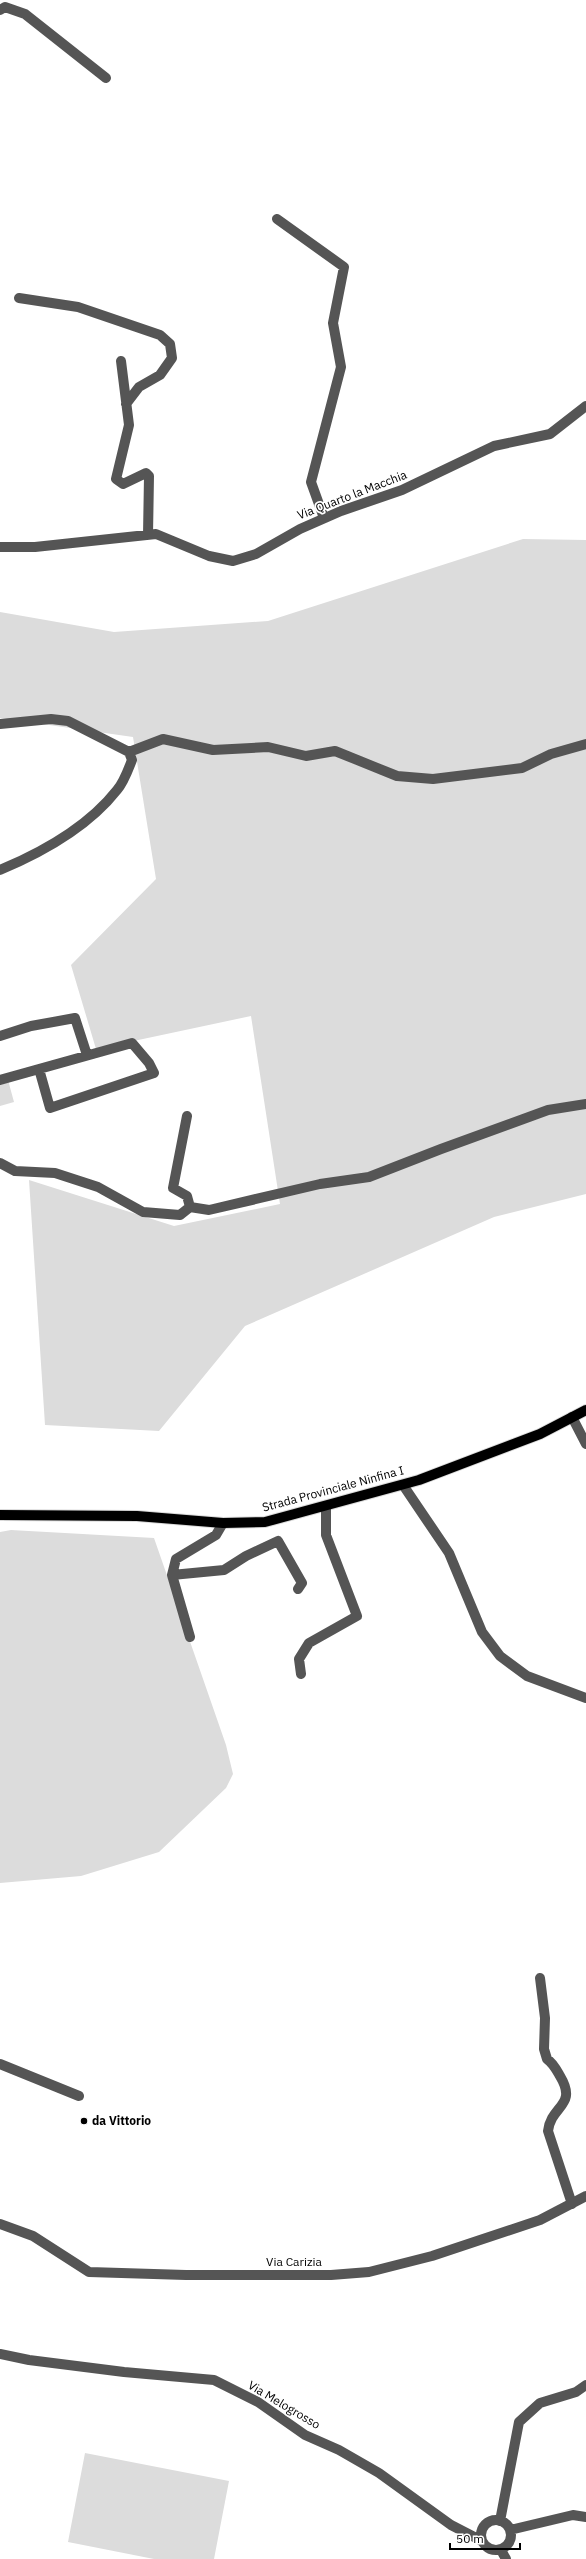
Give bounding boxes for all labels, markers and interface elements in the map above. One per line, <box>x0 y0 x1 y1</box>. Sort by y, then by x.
street label: Via Quarto la Macchia <box>295 466 409 522</box>
street label: Strada Provinciale Ninfina I <box>260 1462 406 1515</box>
place label: da Vittorio <box>92 2113 151 2128</box>
marker: da Vittorio <box>79 2116 89 2126</box>
street label: Via Carizia <box>266 2254 322 2269</box>
street label: Via Melogrosso <box>245 2377 323 2432</box>
scale bar <box>450 2525 520 2551</box>
text: 50 m <box>456 2531 484 2546</box>

